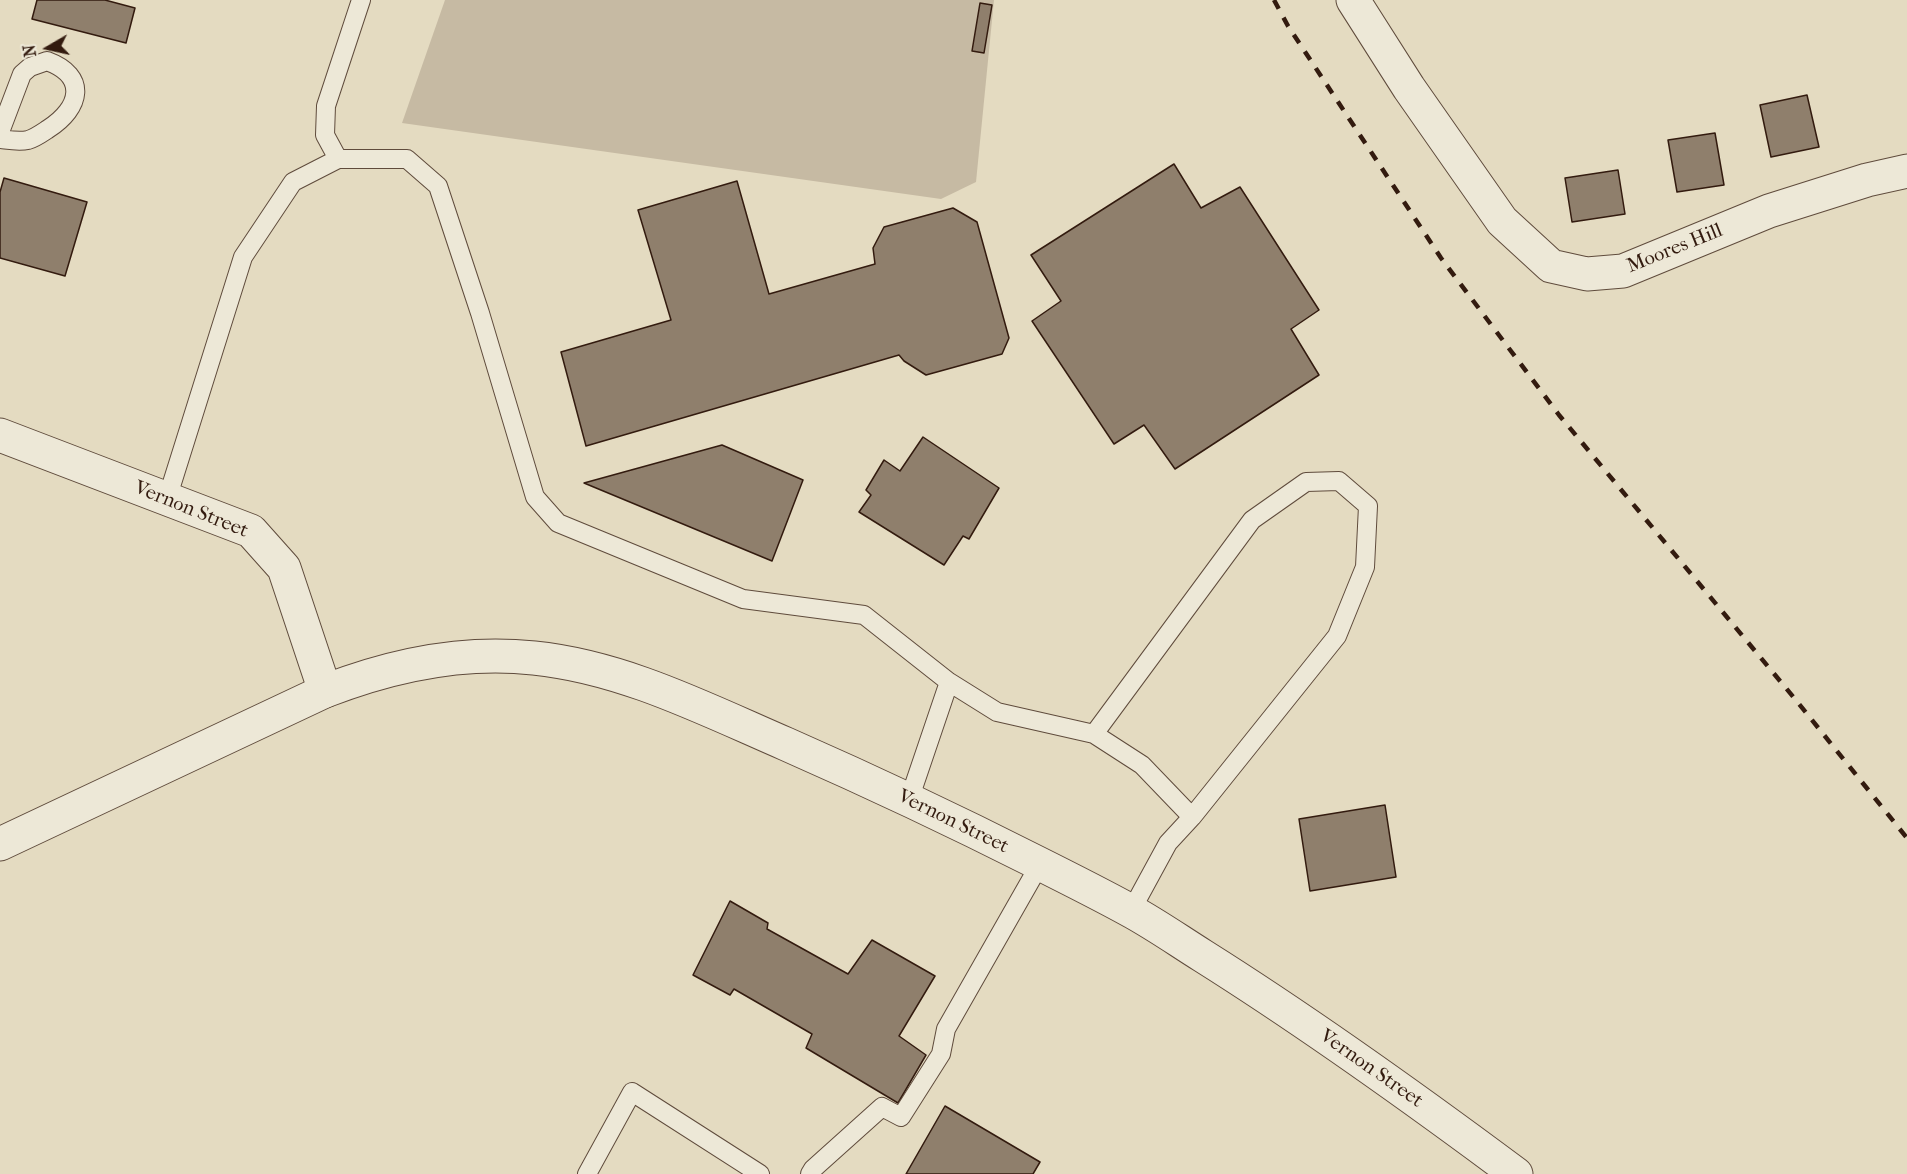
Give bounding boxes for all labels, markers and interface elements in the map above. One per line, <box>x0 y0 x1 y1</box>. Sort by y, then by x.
north arrow <box>18 18 78 78</box>
text: N <box>19 43 40 58</box>
street label: Moores Hill <box>1624 219 1726 279</box>
street label: Vernon Street <box>131 476 251 544</box>
street label: Vernon Street <box>894 785 1012 859</box>
street label: Vernon Street <box>1315 1025 1427 1113</box>

